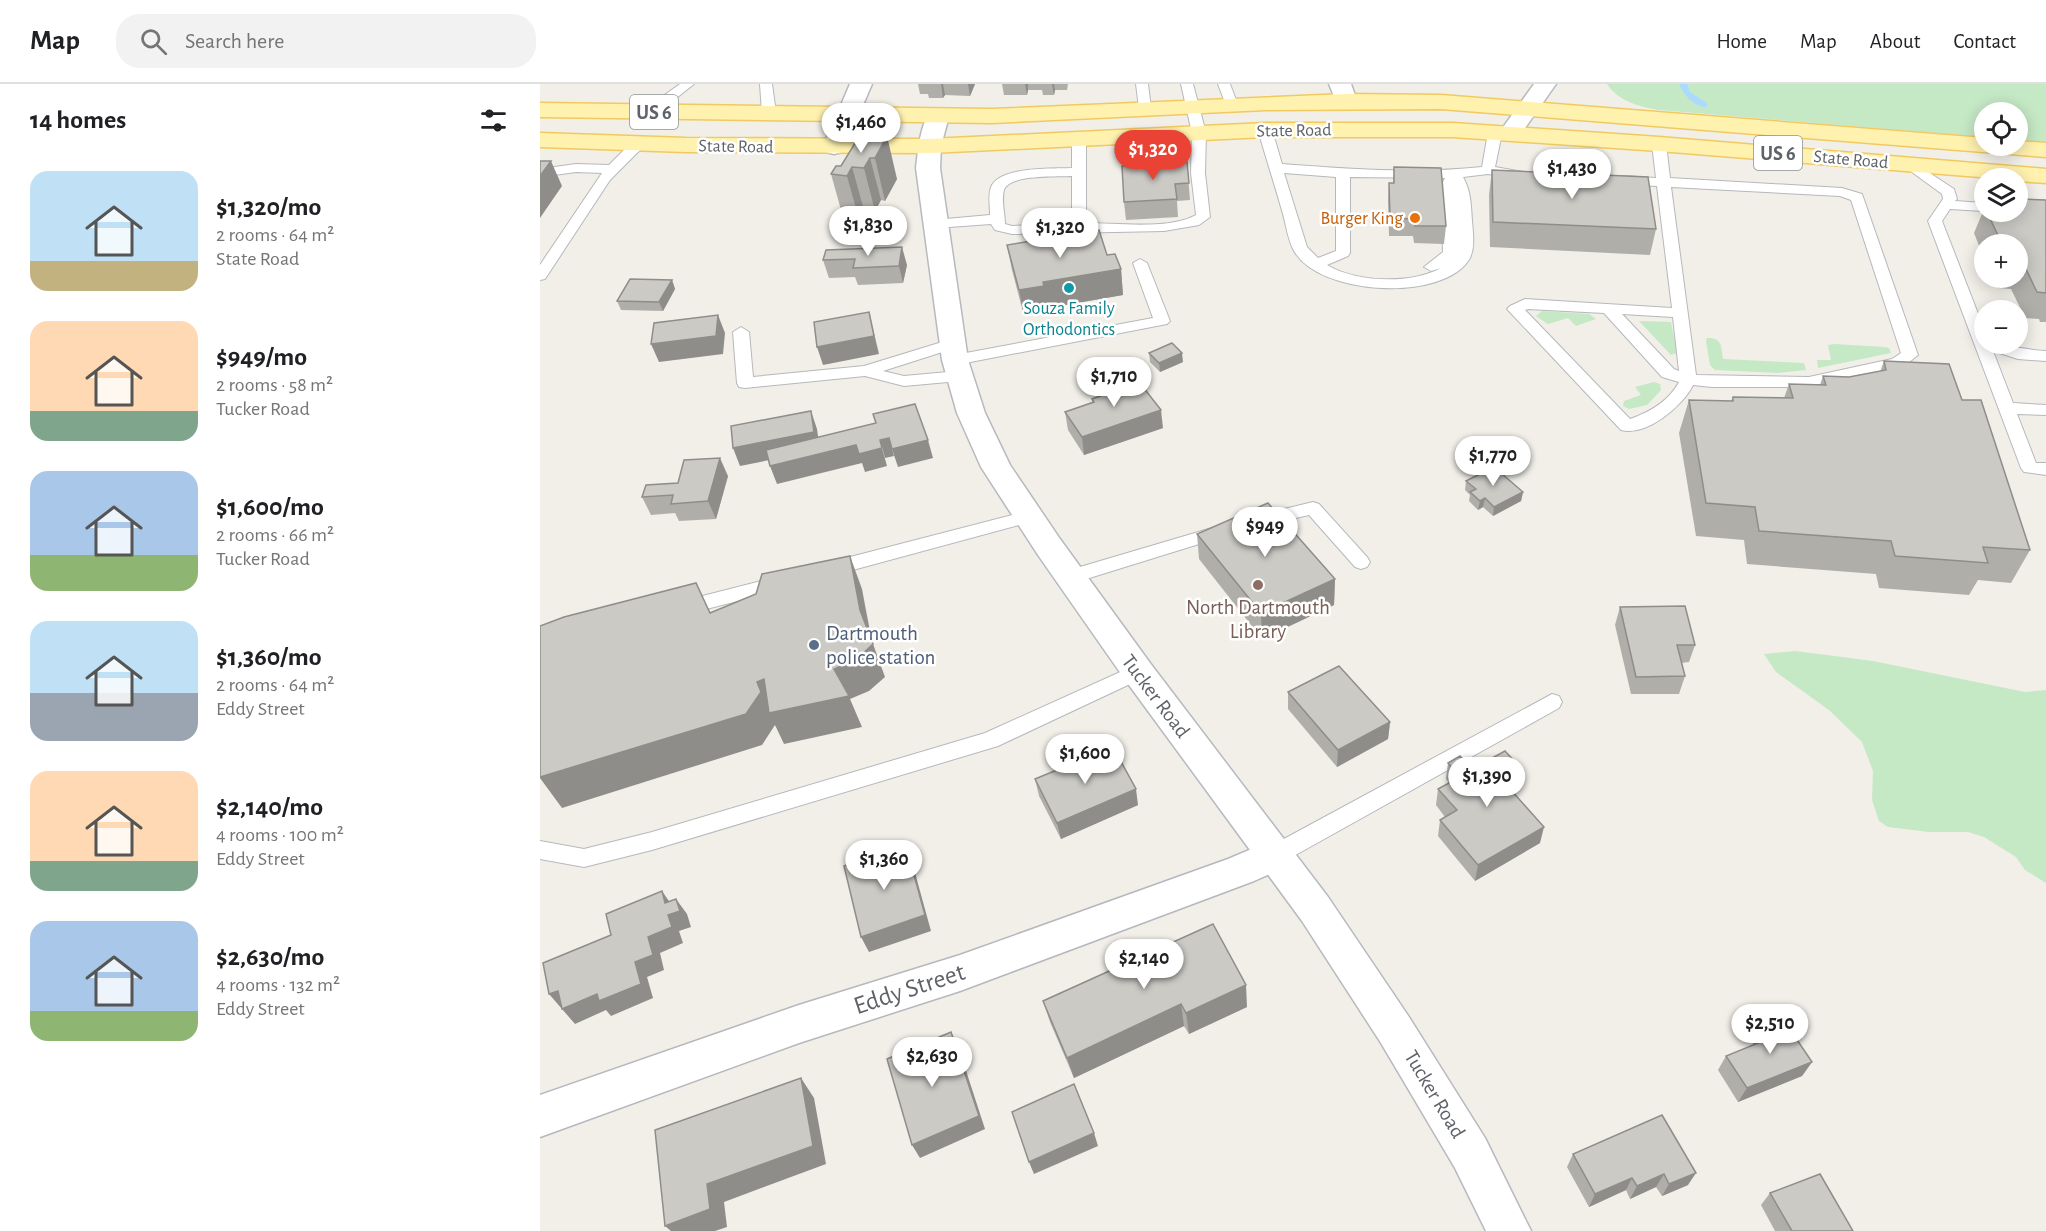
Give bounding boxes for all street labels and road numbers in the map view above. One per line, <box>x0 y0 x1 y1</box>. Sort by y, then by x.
road number: US 6 <box>630 95 678 129</box>
street label: State Road <box>1256 121 1332 141</box>
road number: US 6 <box>1754 136 1802 170</box>
street label: State Road <box>698 137 774 157</box>
street label: State Road <box>1813 148 1889 172</box>
street label: Tucker Road <box>1118 651 1194 742</box>
street label: Eddy Street <box>850 959 968 1019</box>
street label: Tucker Road <box>1400 1047 1469 1142</box>

